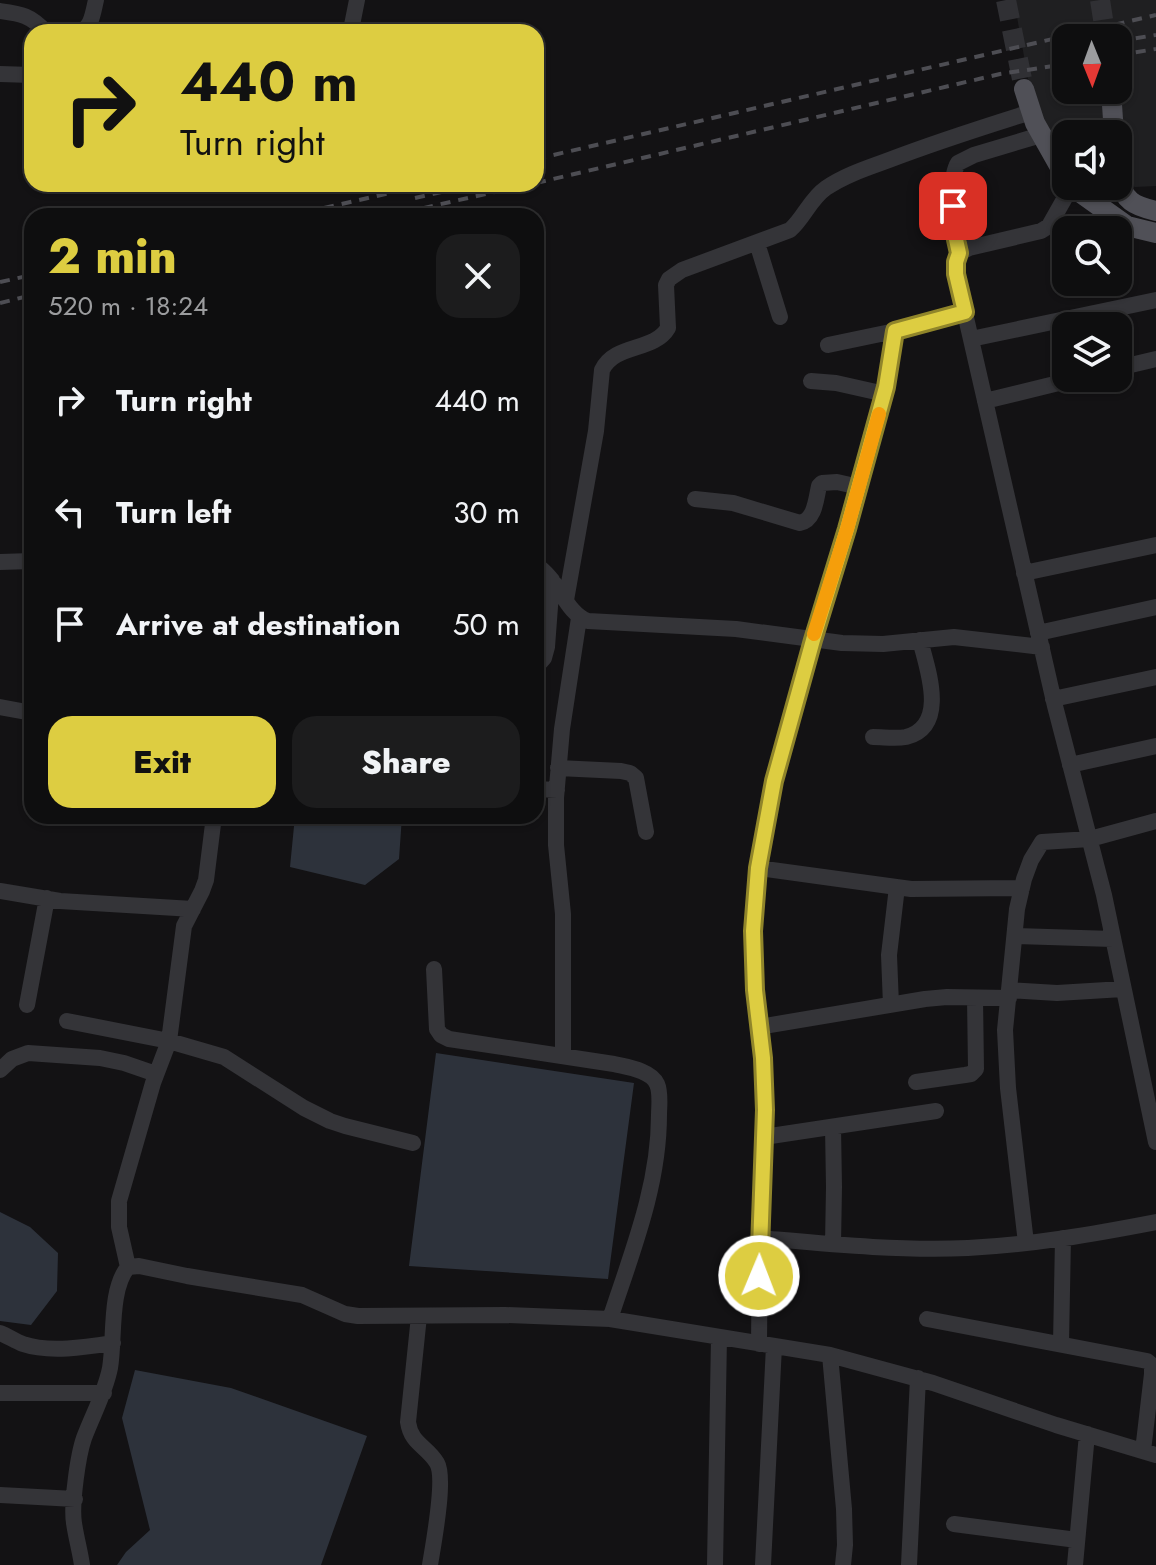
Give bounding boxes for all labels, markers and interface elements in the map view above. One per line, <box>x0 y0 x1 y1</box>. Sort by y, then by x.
north arrow <box>1052 24 1132 104</box>
map controls <box>1052 24 1132 392</box>
text: 440 m <box>180 41 358 122</box>
icon: right <box>48 56 152 160</box>
text: Turn right <box>180 116 325 168</box>
button: sound <box>1052 120 1132 200</box>
pin <box>919 172 987 240</box>
icon: arrive <box>931 184 975 228</box>
button: search <box>1052 216 1132 296</box>
text: 2 min <box>48 222 177 291</box>
button: close <box>436 234 520 318</box>
text: 520 m · 18:24 <box>48 287 208 325</box>
button: layers <box>1052 312 1132 392</box>
icon: right <box>48 378 92 422</box>
text: Turn right <box>116 379 252 422</box>
text: 440 m <box>435 379 520 422</box>
icon: left <box>48 490 92 534</box>
text: Turn left <box>116 491 231 534</box>
text: 30 m <box>453 491 520 534</box>
icon: arrive <box>48 602 92 646</box>
text: Arrive at destination <box>116 603 401 646</box>
text: 50 m <box>453 603 520 646</box>
button: Exit <box>48 716 276 808</box>
button: Share <box>292 716 520 808</box>
position arrow <box>717 1234 801 1318</box>

